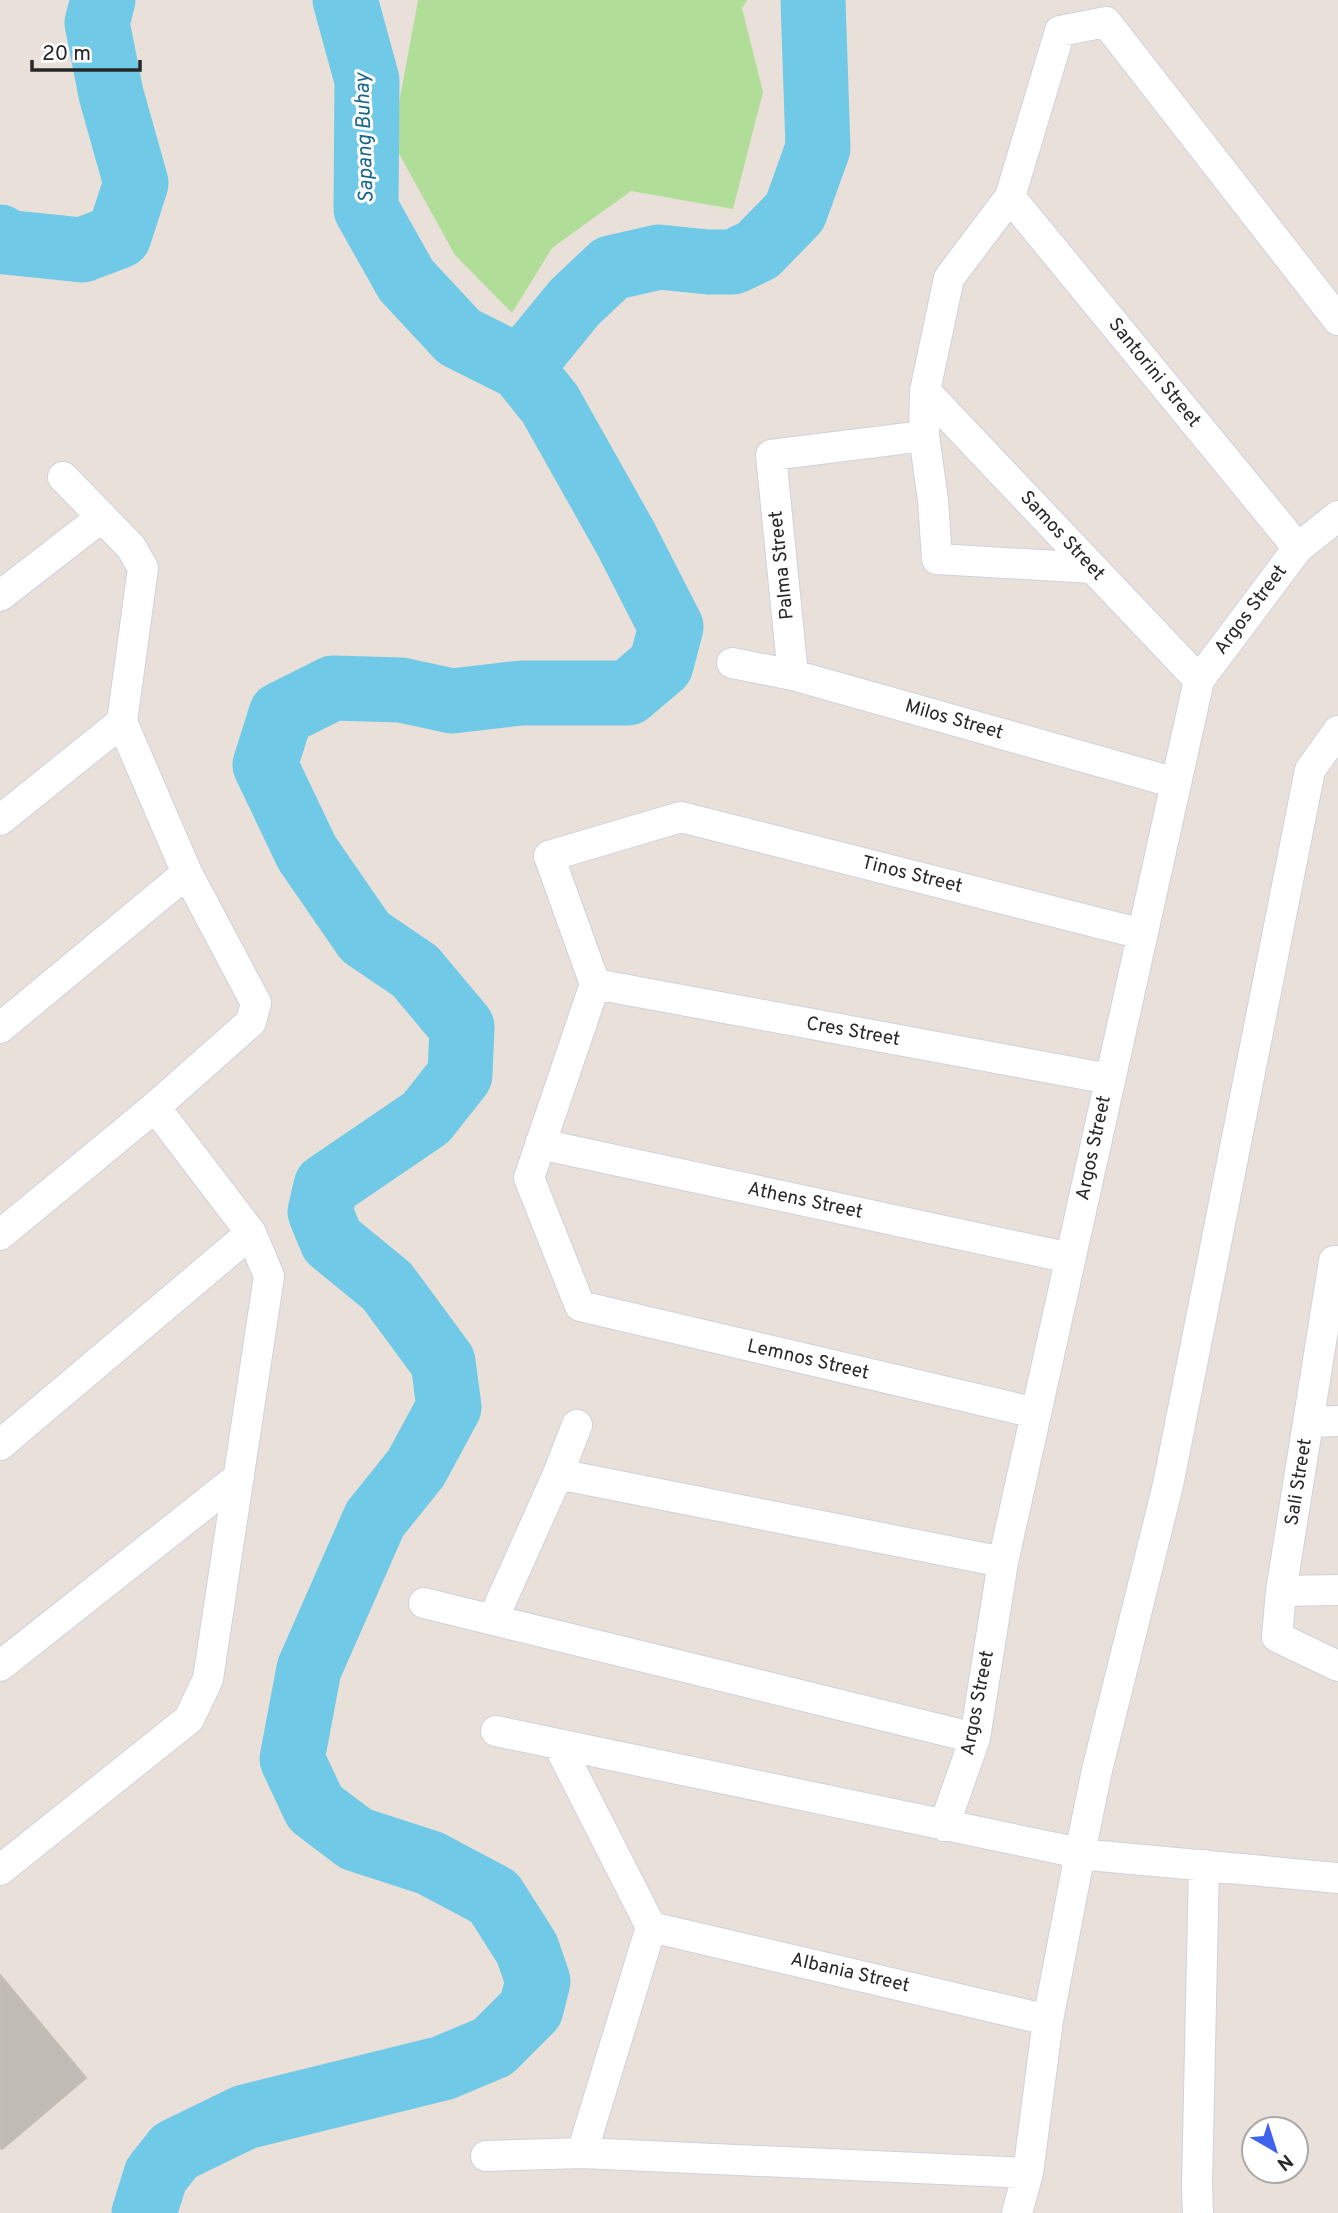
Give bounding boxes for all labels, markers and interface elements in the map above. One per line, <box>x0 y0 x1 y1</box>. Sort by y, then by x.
scale bar <box>32 28 140 72</box>
text: 20 m <box>42 41 91 68</box>
water label: Sapang Buhay <box>349 71 381 204</box>
street label: Santorini Street <box>1103 313 1205 433</box>
street label: Samos Street <box>1014 486 1110 586</box>
street label: Palma Street <box>764 509 800 621</box>
street label: Argos Street <box>1209 560 1293 660</box>
street label: Milos Street <box>902 695 1006 745</box>
street label: Tinos Street <box>859 851 965 899</box>
street label: Cres Street <box>804 1012 902 1052</box>
street label: Argos Street <box>1071 1093 1117 1203</box>
street label: Athens Street <box>745 1177 865 1225</box>
street label: Lemnos Street <box>745 1334 871 1386</box>
street label: Sali Street <box>1280 1437 1318 1527</box>
street label: Argos Street <box>956 1648 1000 1758</box>
street label: Albania Street <box>788 1948 912 1998</box>
north arrow <box>1240 2115 1310 2185</box>
text: N <box>1272 2148 1297 2175</box>

